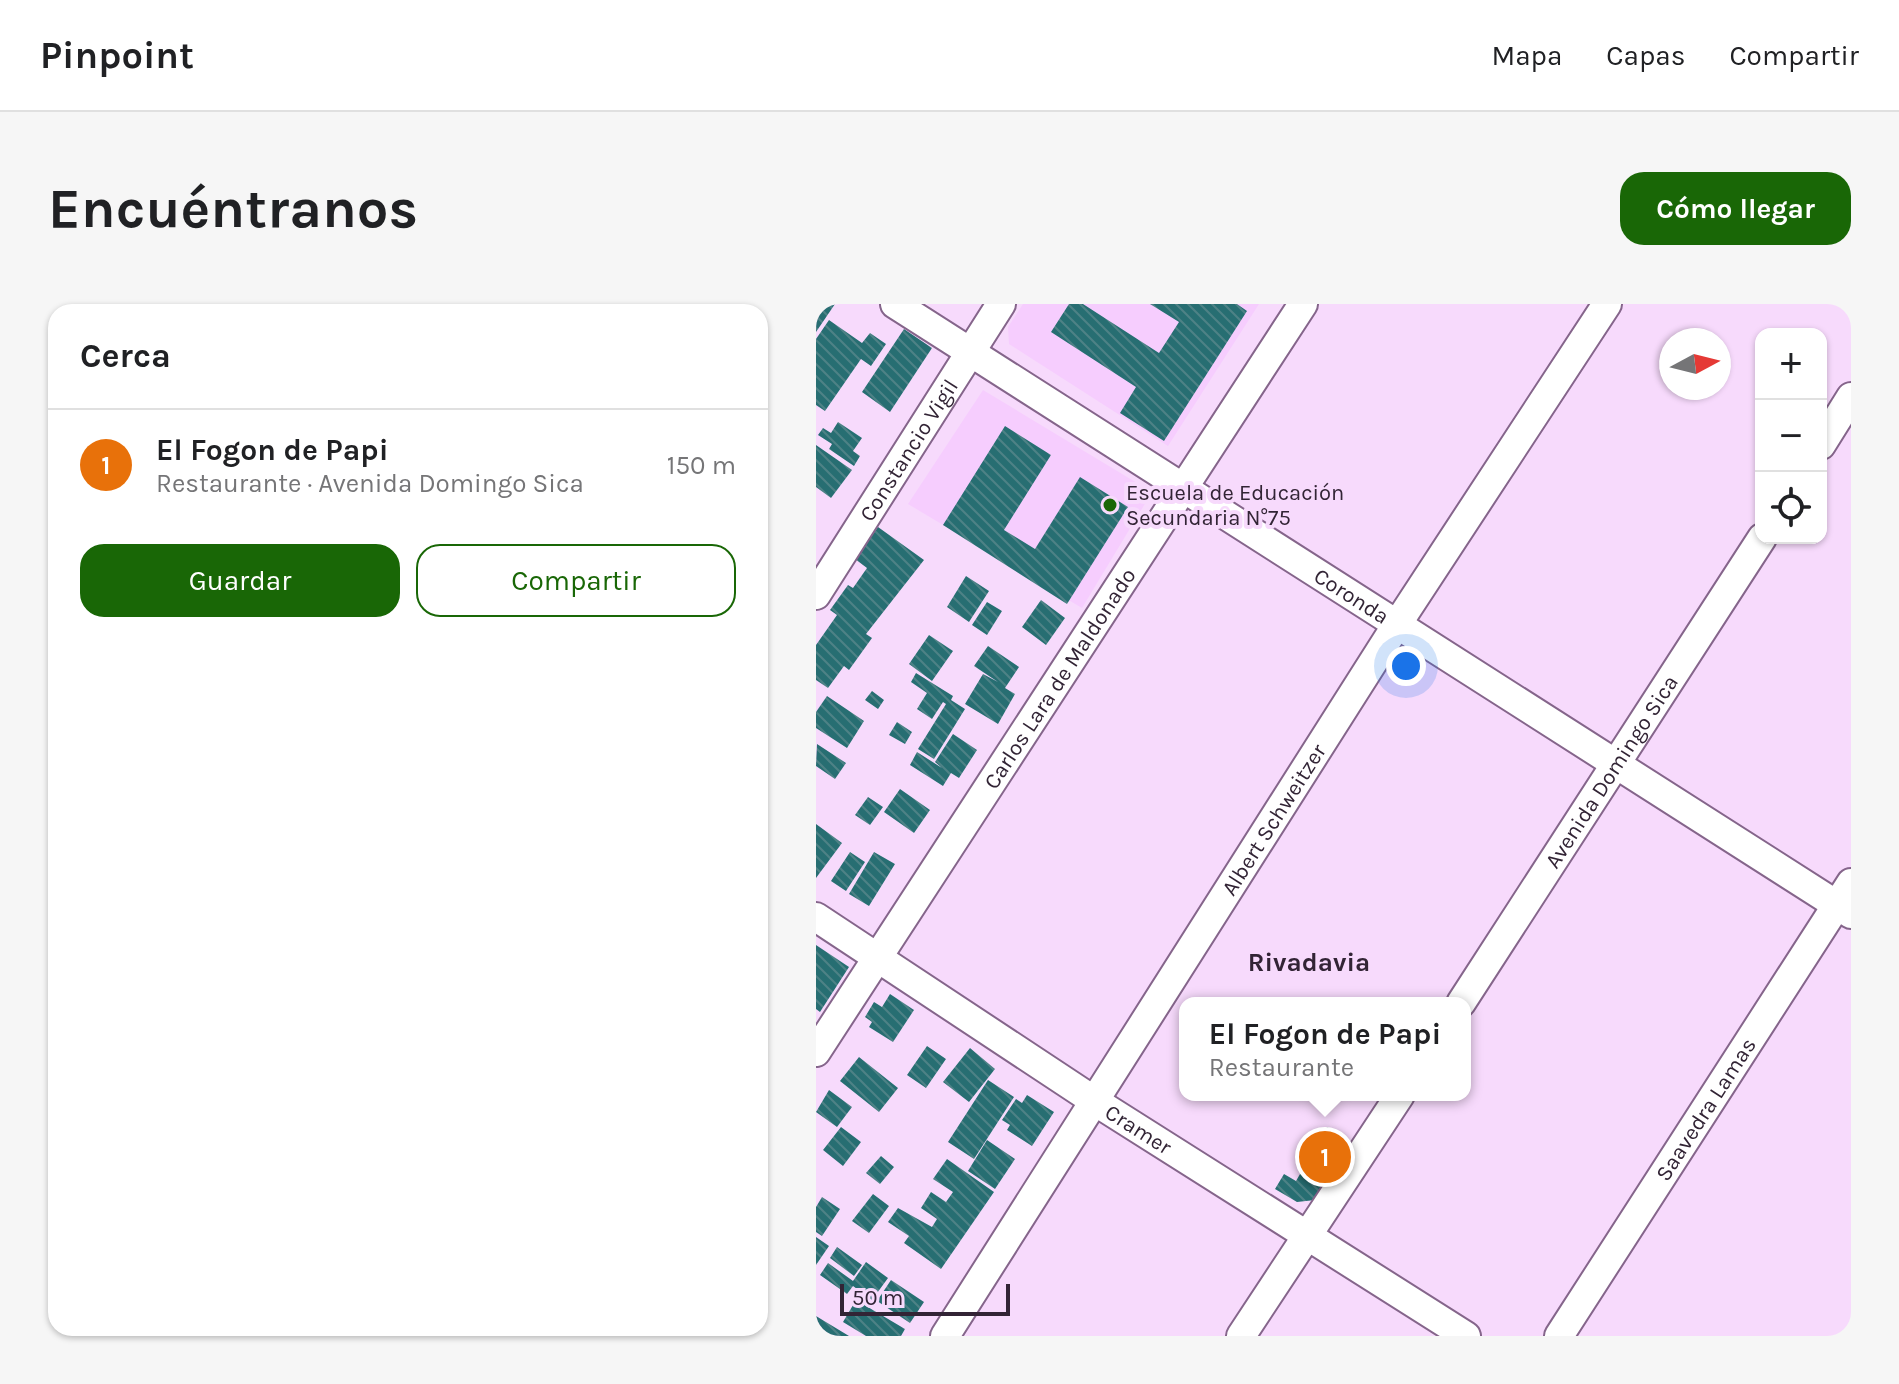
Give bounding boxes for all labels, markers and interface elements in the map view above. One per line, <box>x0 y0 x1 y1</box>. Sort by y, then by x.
text: Pinpoint <box>40 33 194 78</box>
text: Mapa <box>1491 39 1562 72</box>
text: Capas <box>1606 39 1685 72</box>
text: Compartir <box>1729 39 1859 72</box>
button: Cómo llegar <box>1620 172 1851 245</box>
text: Encuéntranos <box>48 176 418 241</box>
north arrow <box>1659 328 1731 400</box>
map controls <box>1755 328 1827 544</box>
button: + <box>1755 328 1827 400</box>
text: Cerca <box>80 336 171 376</box>
street label: Constancio Vigil <box>854 374 964 526</box>
button: − <box>1755 400 1827 472</box>
text: El Fogon de Papi <box>156 432 388 468</box>
text: 1 <box>101 450 111 481</box>
text: 150 m <box>667 450 736 481</box>
text: Restaurante · Avenida Domingo Sica <box>156 468 584 499</box>
button: locate <box>1755 472 1827 544</box>
place label: Escuela de Educación Secundaria N°75 <box>1126 480 1344 531</box>
marker: Escuela de Educación Secundaria N°75 <box>1101 496 1119 514</box>
button: Guardar <box>80 544 400 617</box>
button: Compartir <box>416 544 736 617</box>
street label: Carlos Lara de Maldonado <box>979 563 1142 794</box>
street label: Coronda <box>1309 563 1394 630</box>
your location <box>1386 646 1426 686</box>
street label: Avenida Domingo Sica <box>1540 670 1684 873</box>
street label: Albert Schweitzer <box>1216 739 1332 901</box>
district label: Rivadavia <box>1248 947 1370 978</box>
popup <box>1179 997 1471 1101</box>
text: El Fogon de Papi <box>1209 1016 1441 1052</box>
street label: Saavedra Lamas <box>1650 1033 1762 1186</box>
text: Restaurante <box>1209 1052 1354 1083</box>
street label: Cramer <box>1100 1099 1176 1160</box>
pin: 1 <box>1299 1127 1351 1187</box>
scale bar <box>840 1280 1010 1316</box>
text: 50 m <box>852 1285 903 1311</box>

